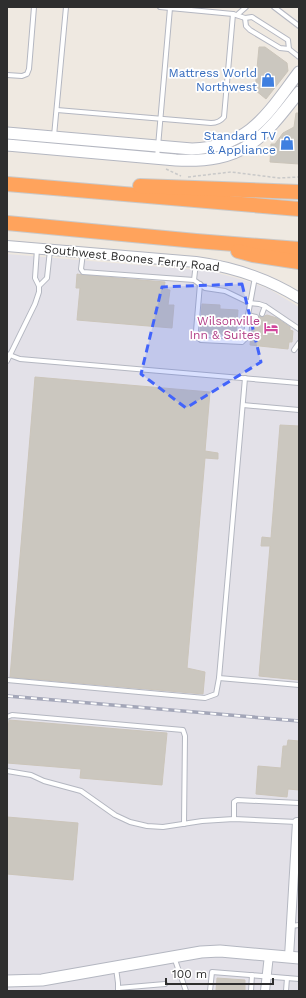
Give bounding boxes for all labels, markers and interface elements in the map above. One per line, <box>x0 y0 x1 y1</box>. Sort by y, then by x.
place label: Mattress World Northwest <box>168 66 257 94</box>
shop icon: Mattress World Northwest <box>260 72 276 88</box>
place label: Standard TV & Appliance <box>204 129 276 157</box>
shop icon: Standard TV & Appliance <box>279 135 295 151</box>
street label: Southwest Boones Ferry Road <box>43 242 221 274</box>
place label: Wilsonville Inn & Suites <box>189 314 260 342</box>
hotel icon: Wilsonville Inn & Suites <box>263 320 279 336</box>
scale bar <box>166 960 273 986</box>
text: 100 m <box>172 967 207 981</box>

